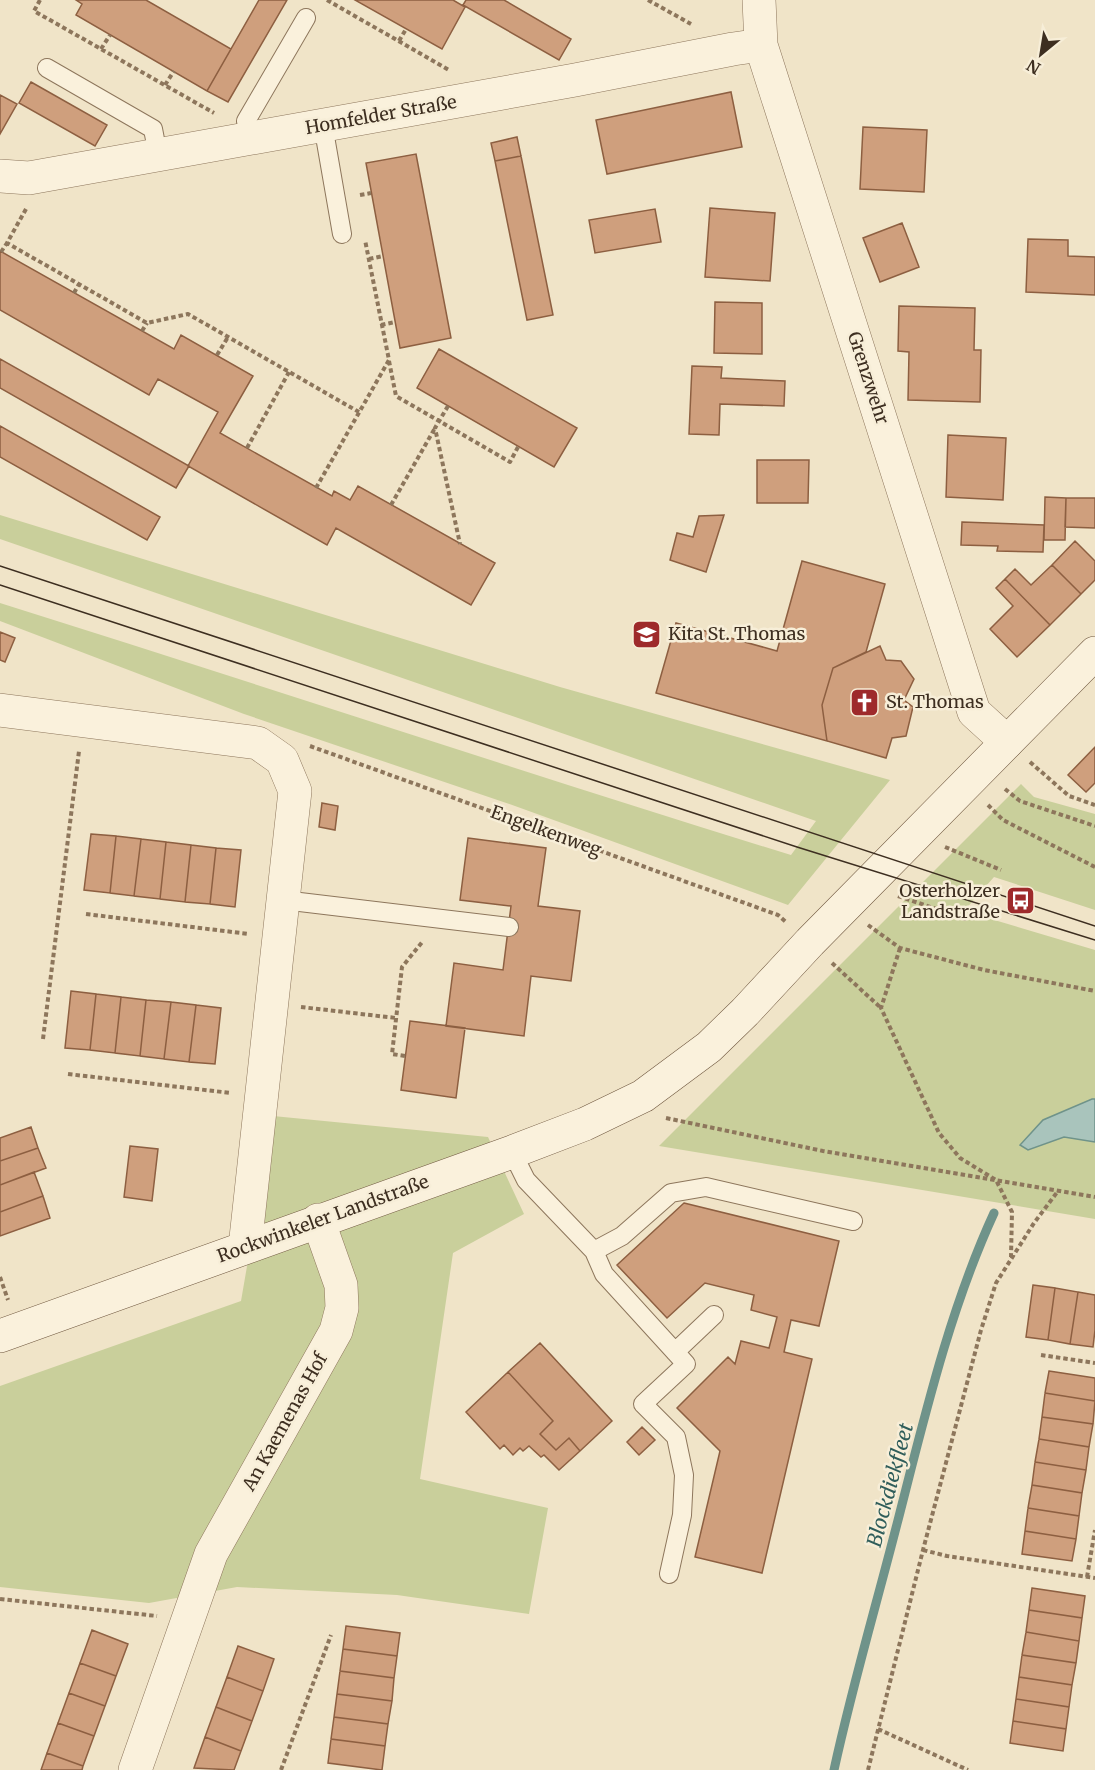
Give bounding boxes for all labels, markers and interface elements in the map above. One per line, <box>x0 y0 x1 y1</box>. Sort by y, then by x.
north arrow <box>1011 24 1071 84</box>
text: N <box>1023 55 1044 79</box>
street label: Homfelder Straße <box>303 90 458 139</box>
street label: Grenzwehr <box>843 329 894 427</box>
school or university icon: Kita St. Thomas <box>631 618 663 650</box>
place label: Kita St. Thomas <box>668 622 805 645</box>
church icon: St. Thomas <box>849 686 881 718</box>
place label: St. Thomas <box>886 690 984 713</box>
street label: Engelkenweg <box>488 800 605 861</box>
place label: Osterholzer Landstraße <box>899 879 1000 923</box>
bus stop icon: Osterholzer Landstraße <box>1005 885 1037 917</box>
street label: Rockwinkeler Landstraße <box>214 1170 432 1268</box>
street label: An Kaemenas Hof <box>237 1348 333 1496</box>
water label: Blockdiekfleet <box>861 1420 918 1549</box>

